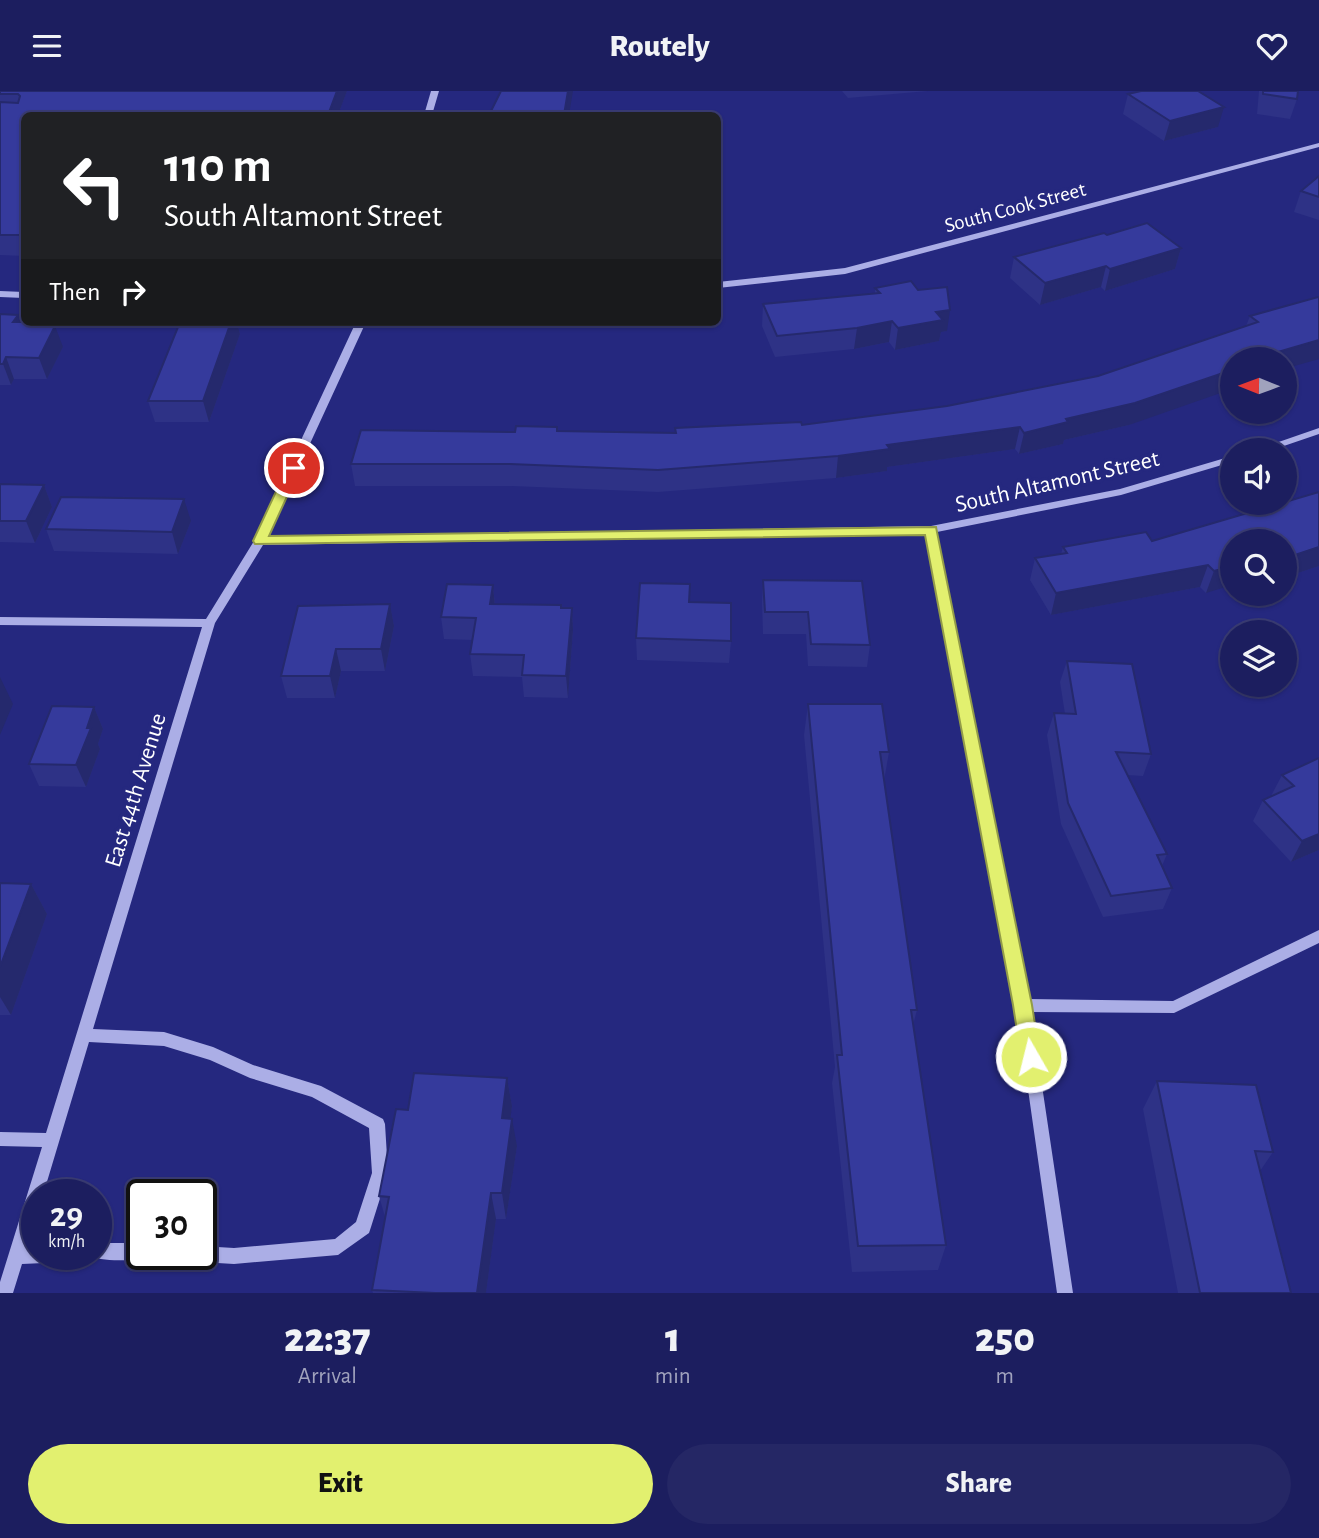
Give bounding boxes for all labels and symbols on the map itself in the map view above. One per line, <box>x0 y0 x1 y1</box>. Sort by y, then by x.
street label: South Cook Street <box>942 178 1088 236</box>
north arrow <box>1220 347 1297 423</box>
pin <box>264 438 324 498</box>
street label: South Altamont Street <box>953 447 1162 517</box>
street label: East 44th Avenue <box>101 710 171 870</box>
position arrow <box>994 1020 1068 1094</box>
speed limit sign: 30 <box>126 1179 217 1270</box>

